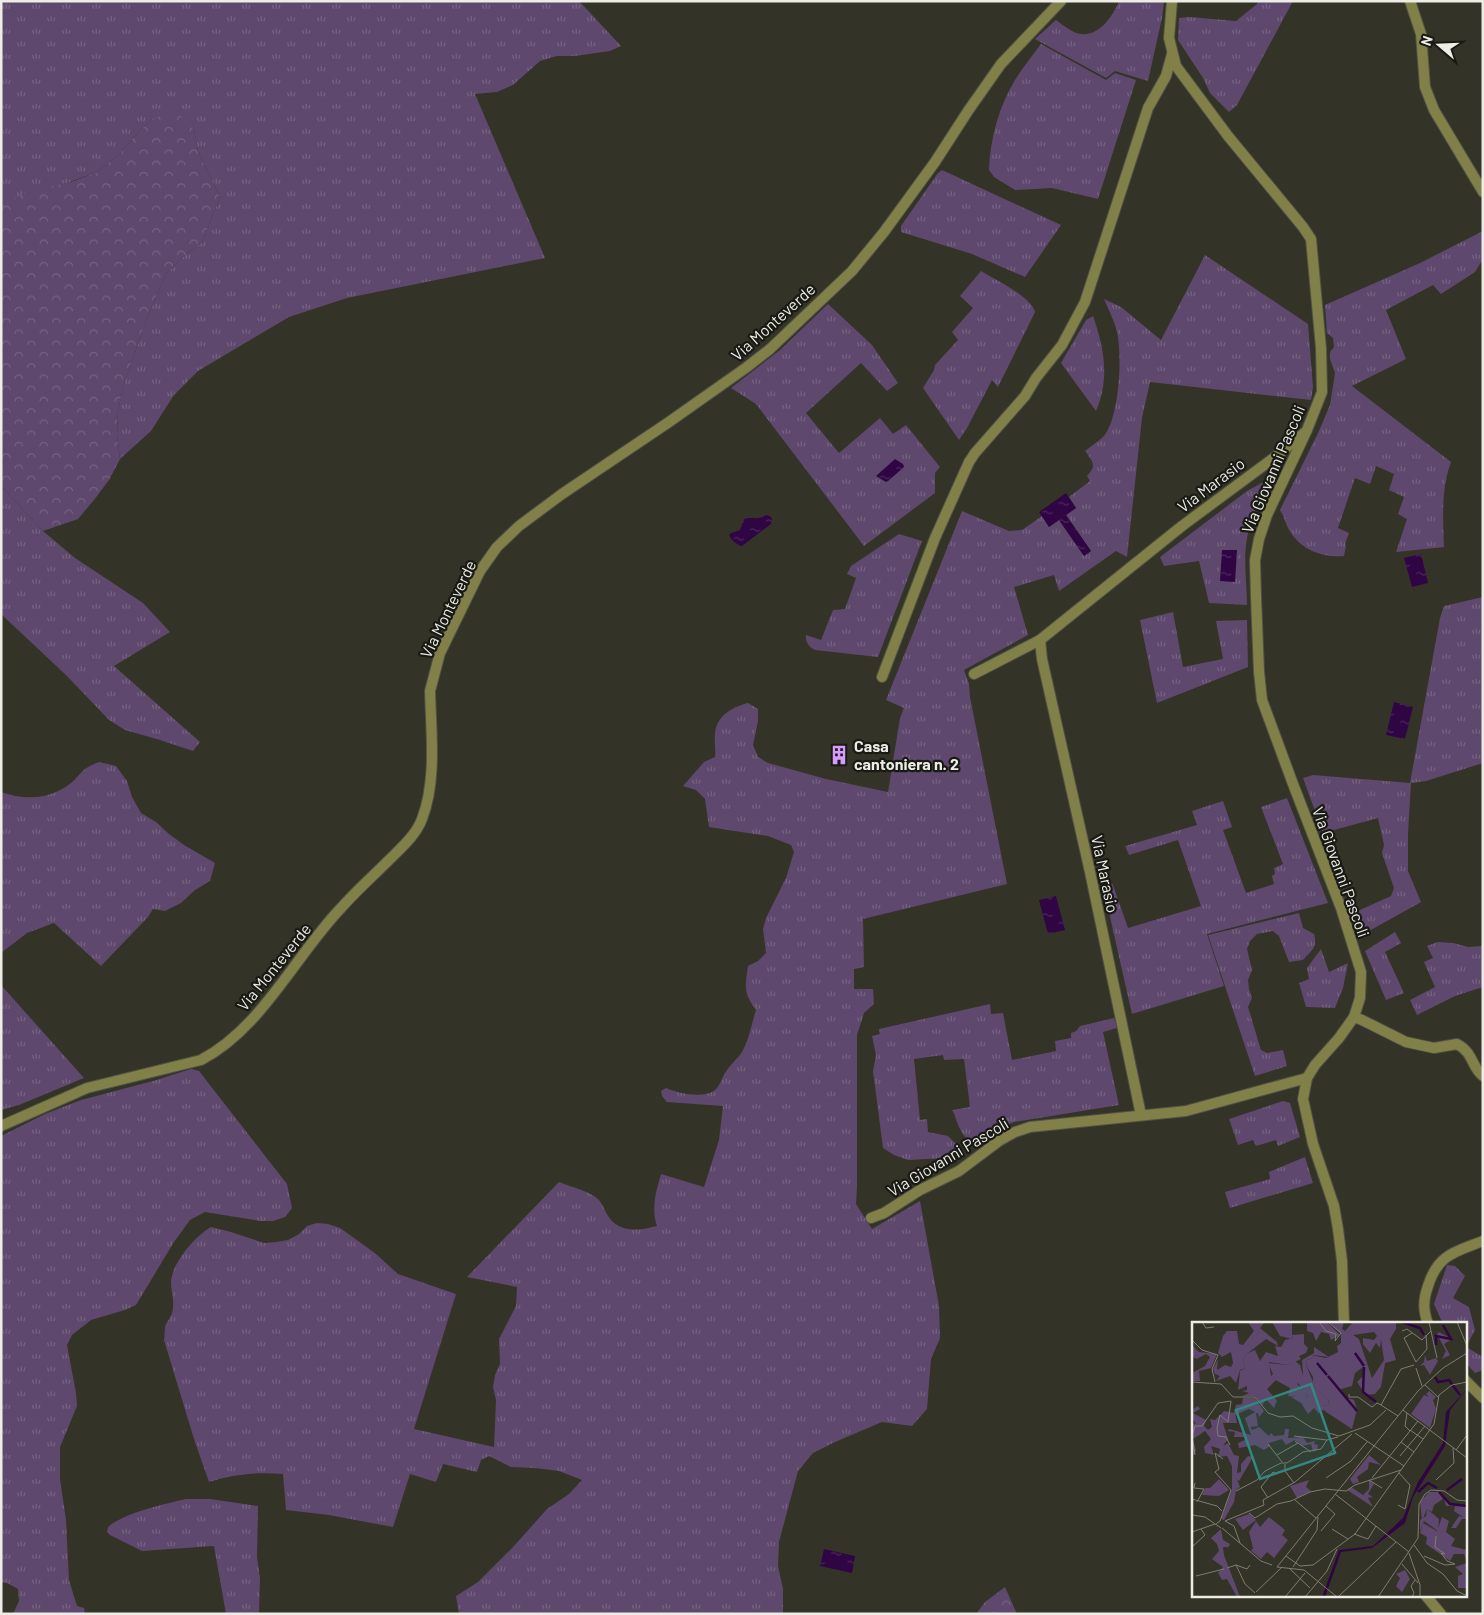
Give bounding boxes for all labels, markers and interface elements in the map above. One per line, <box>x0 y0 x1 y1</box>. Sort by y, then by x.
north arrow <box>1414 20 1464 70</box>
text: N <box>1417 33 1436 48</box>
street label: Via Monteverde <box>727 279 819 364</box>
street label: Via Giovanni Pascoli <box>1237 402 1308 536</box>
street label: Via Marasio <box>1173 453 1248 516</box>
street label: Via Monteverde <box>416 557 479 661</box>
place label: Casa cantoniera n. 2 <box>854 736 959 773</box>
building icon: Casa cantoniera n. 2 <box>828 744 850 766</box>
street label: Via Giovanni Pascoli <box>1309 804 1374 940</box>
street label: Via Marasio <box>1088 833 1123 914</box>
street label: Via Monteverde <box>233 919 314 1014</box>
street label: Via Giovanni Pascoli <box>884 1113 1012 1200</box>
inset map <box>1192 1322 1466 1598</box>

